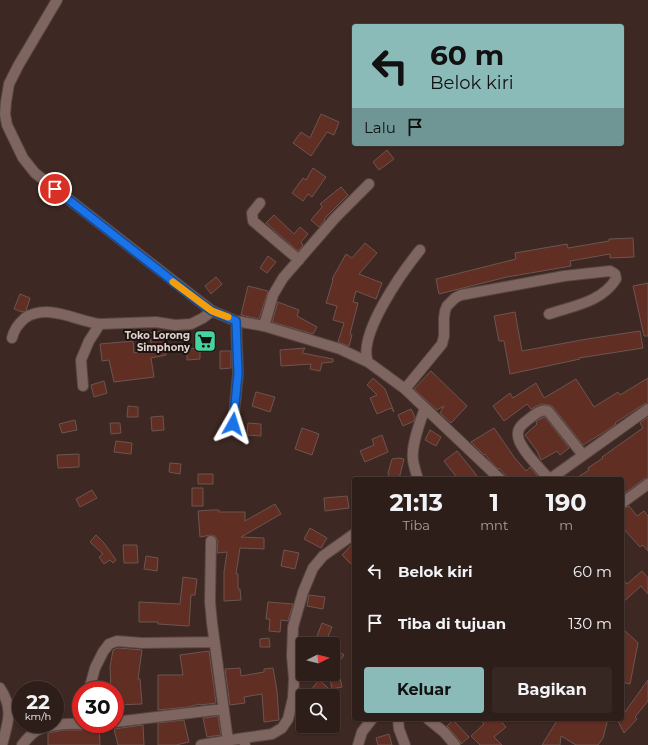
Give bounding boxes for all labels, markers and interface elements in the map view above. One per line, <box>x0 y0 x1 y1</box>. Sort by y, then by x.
text: 60 m <box>430 38 504 72</box>
icon: left <box>364 40 416 92</box>
text: Belok kiri <box>430 72 514 94</box>
icon: arrive <box>404 116 426 138</box>
text: Lalu <box>364 118 396 137</box>
pin <box>38 172 72 206</box>
icon: arrive <box>44 178 66 200</box>
supermarket icon: Toko Lorong Simphony <box>192 328 218 354</box>
place label: Toko Lorong Simphony <box>125 329 191 354</box>
position arrow <box>212 403 254 445</box>
text: 21:13 <box>389 488 443 517</box>
text: 1 <box>490 488 499 517</box>
text: 190 <box>546 488 587 517</box>
text: Tiba <box>402 517 430 533</box>
text: mnt <box>480 517 508 533</box>
text: m <box>559 517 573 533</box>
icon: left <box>364 560 386 582</box>
text: Belok kiri <box>398 562 473 581</box>
text: 60 m <box>573 562 612 581</box>
icon: arrive <box>364 612 386 634</box>
text: Tiba di tujuan <box>398 614 506 633</box>
text: 130 m <box>568 614 612 633</box>
north arrow <box>296 637 340 681</box>
map controls <box>296 637 340 733</box>
button: Keluar <box>364 667 484 713</box>
button: Bagikan <box>492 667 612 713</box>
speed limit sign: 30 <box>72 681 124 733</box>
button: search <box>296 689 340 733</box>
text: 22 <box>26 690 50 714</box>
text: km/h <box>25 710 51 723</box>

